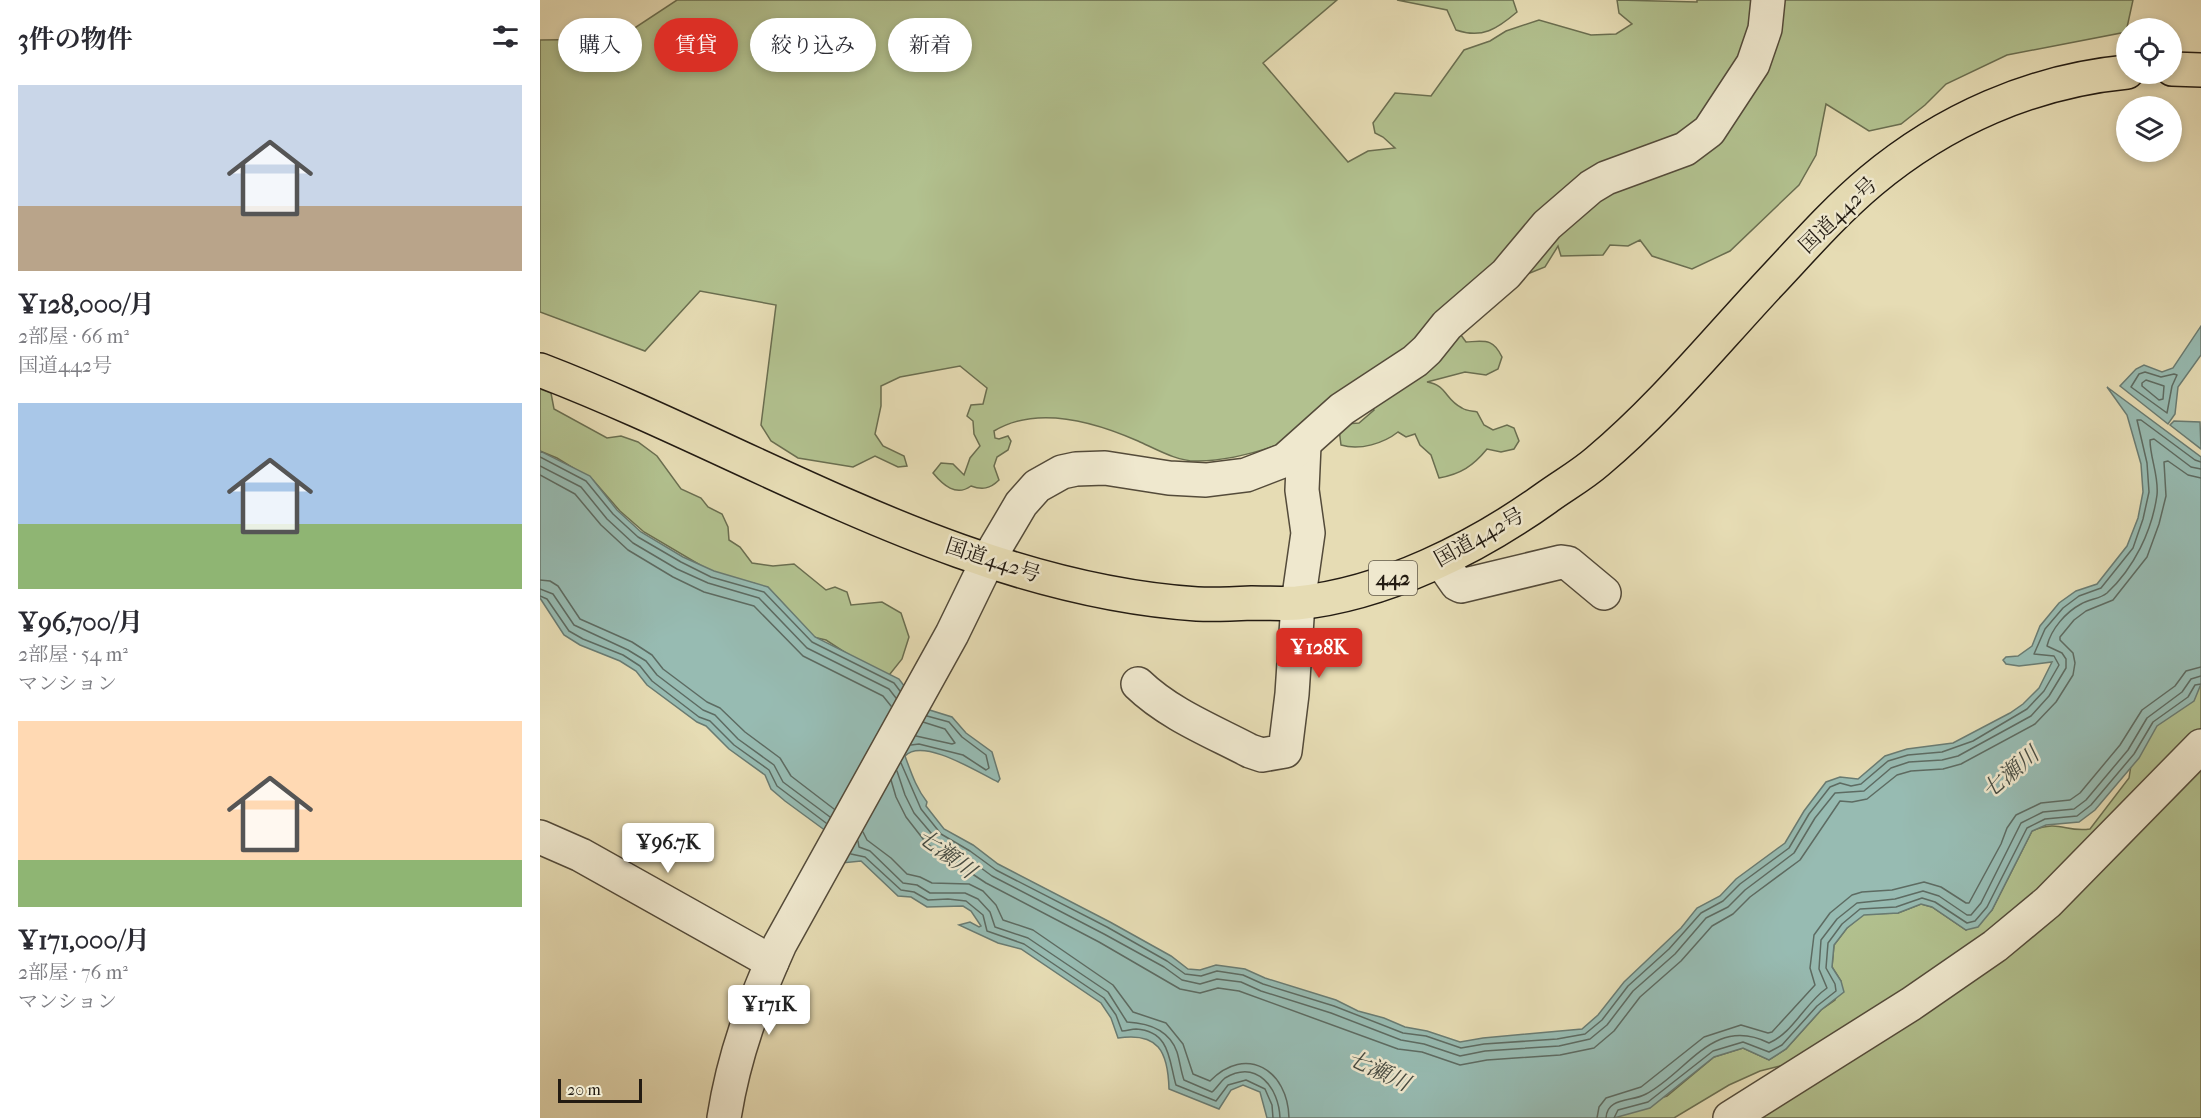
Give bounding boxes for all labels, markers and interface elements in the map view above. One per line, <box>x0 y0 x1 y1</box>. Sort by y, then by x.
chip: 購入 <box>558 18 642 72</box>
chip: 賃貸 <box>654 18 738 72</box>
chip: 絞り込み <box>750 18 876 72</box>
chip: 新着 <box>888 18 972 72</box>
map controls <box>2116 18 2182 162</box>
button: locate <box>2116 18 2182 84</box>
icon: filters <box>489 20 522 53</box>
text: 3件の物件 <box>18 24 133 55</box>
button: layers <box>2116 96 2182 162</box>
icon: home <box>216 124 324 232</box>
street label: 国道442号 <box>1794 172 1882 258</box>
text: ¥128,000/月 <box>18 289 155 320</box>
text: 2部屋 · 66 m² <box>18 325 129 348</box>
text: 国道442号 <box>18 354 112 377</box>
icon: home <box>216 442 324 550</box>
street label: 国道442号 <box>1430 503 1528 571</box>
street label: 国道442号 <box>942 533 1044 587</box>
road number: 442 <box>1369 561 1417 595</box>
text: ¥96,700/月 <box>18 607 143 638</box>
pin: ¥128K <box>1277 628 1361 679</box>
text: ¥128K <box>1290 636 1348 659</box>
text: 2部屋 · 54 m² <box>18 643 128 666</box>
text: マンション <box>18 672 117 695</box>
water label: 七瀬川 <box>1977 740 2046 804</box>
icon: home <box>216 760 324 868</box>
pin: ¥96.7K <box>619 823 717 874</box>
water label: 七瀬川 <box>912 824 982 885</box>
text: ¥96.7K <box>636 831 700 854</box>
text: ¥171,000/月 <box>18 925 150 956</box>
text: 2部屋 · 76 m² <box>18 961 128 984</box>
pin: ¥171K <box>727 985 811 1036</box>
text: マンション <box>18 990 117 1013</box>
text: ¥171K <box>742 993 796 1016</box>
water label: 七瀬川 <box>1343 1045 1416 1097</box>
scale bar <box>558 1076 642 1104</box>
text: 20 m <box>567 1080 601 1099</box>

